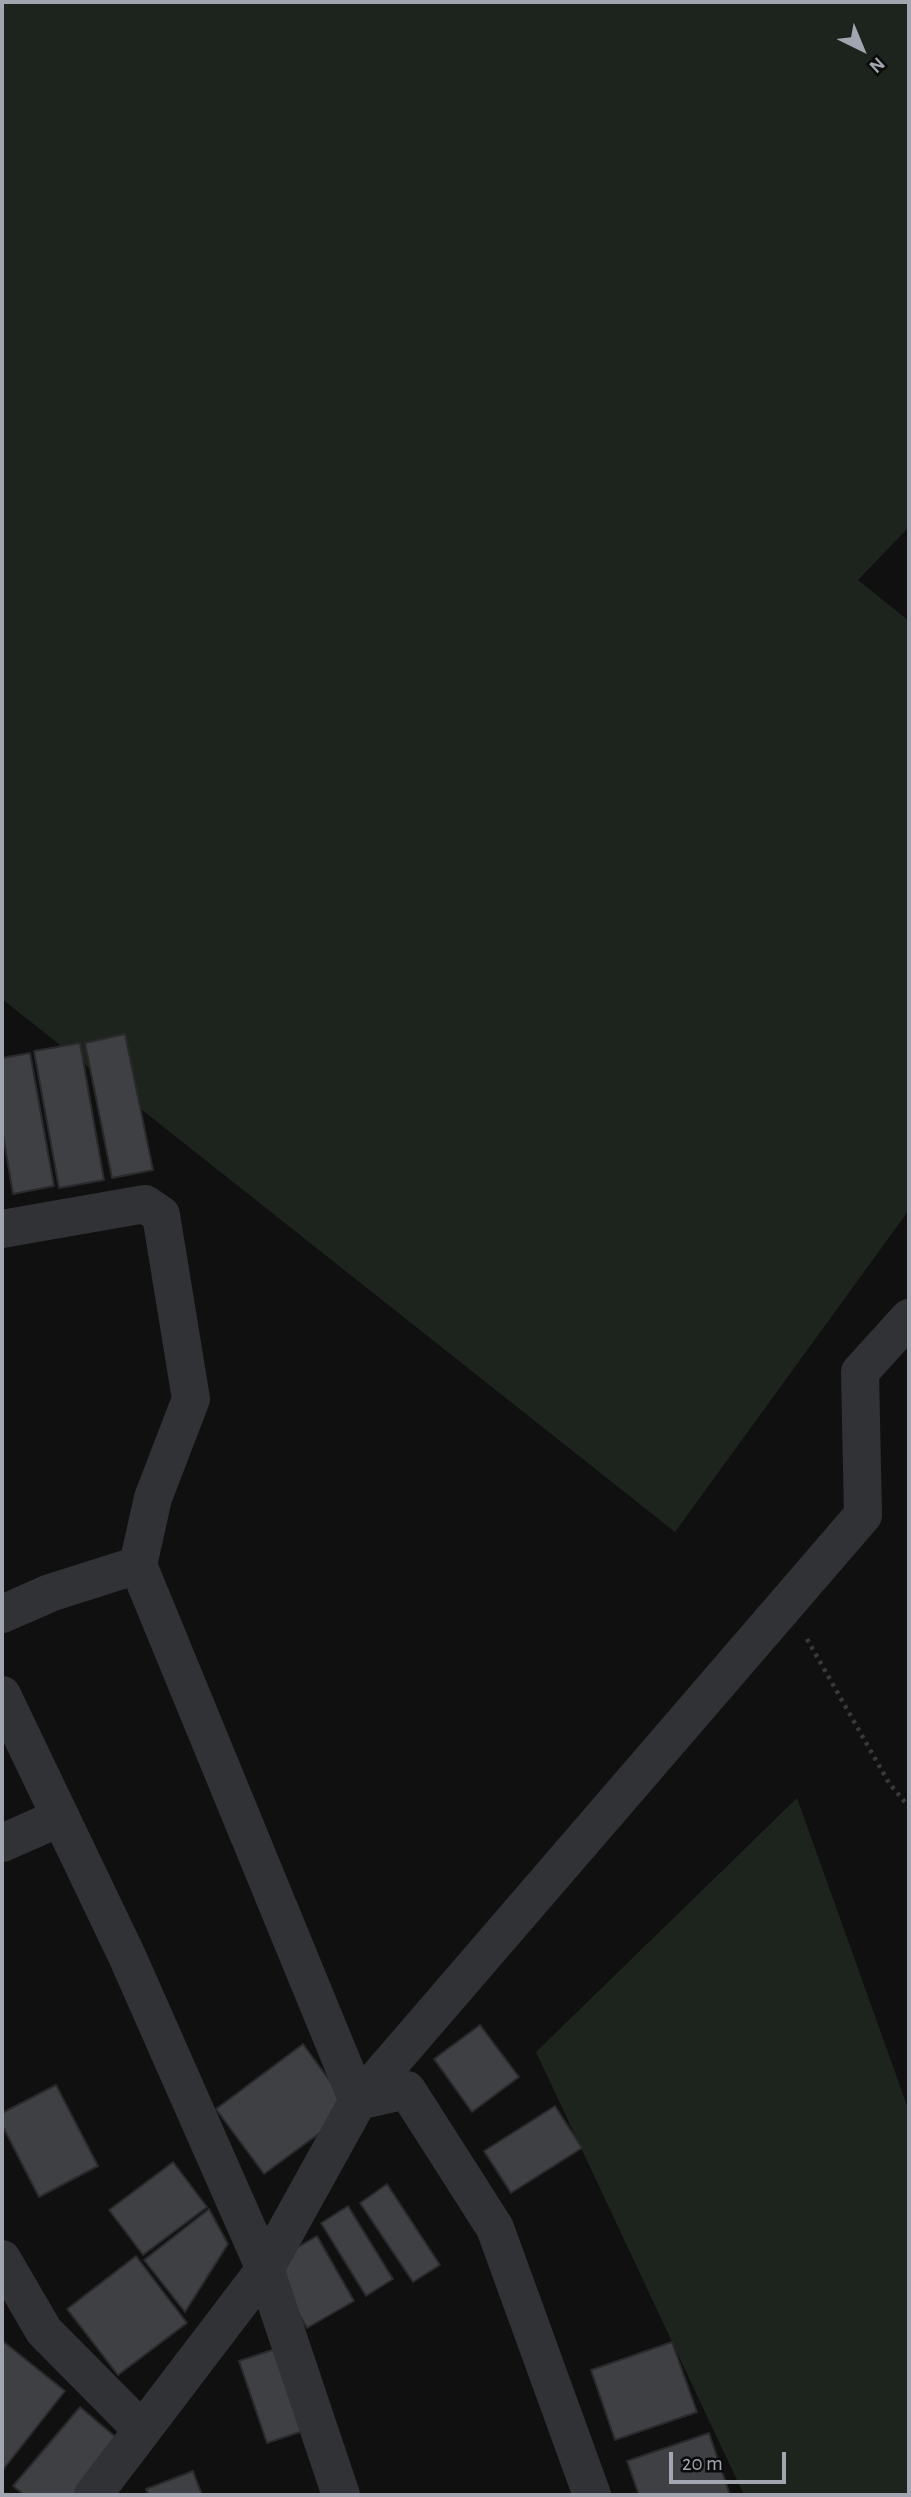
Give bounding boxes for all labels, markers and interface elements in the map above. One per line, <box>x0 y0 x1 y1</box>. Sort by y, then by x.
north arrow <box>827 14 897 84</box>
text: N <box>865 53 888 76</box>
scale bar <box>673 2438 790 2482</box>
text: 20 m <box>682 2453 723 2474</box>

